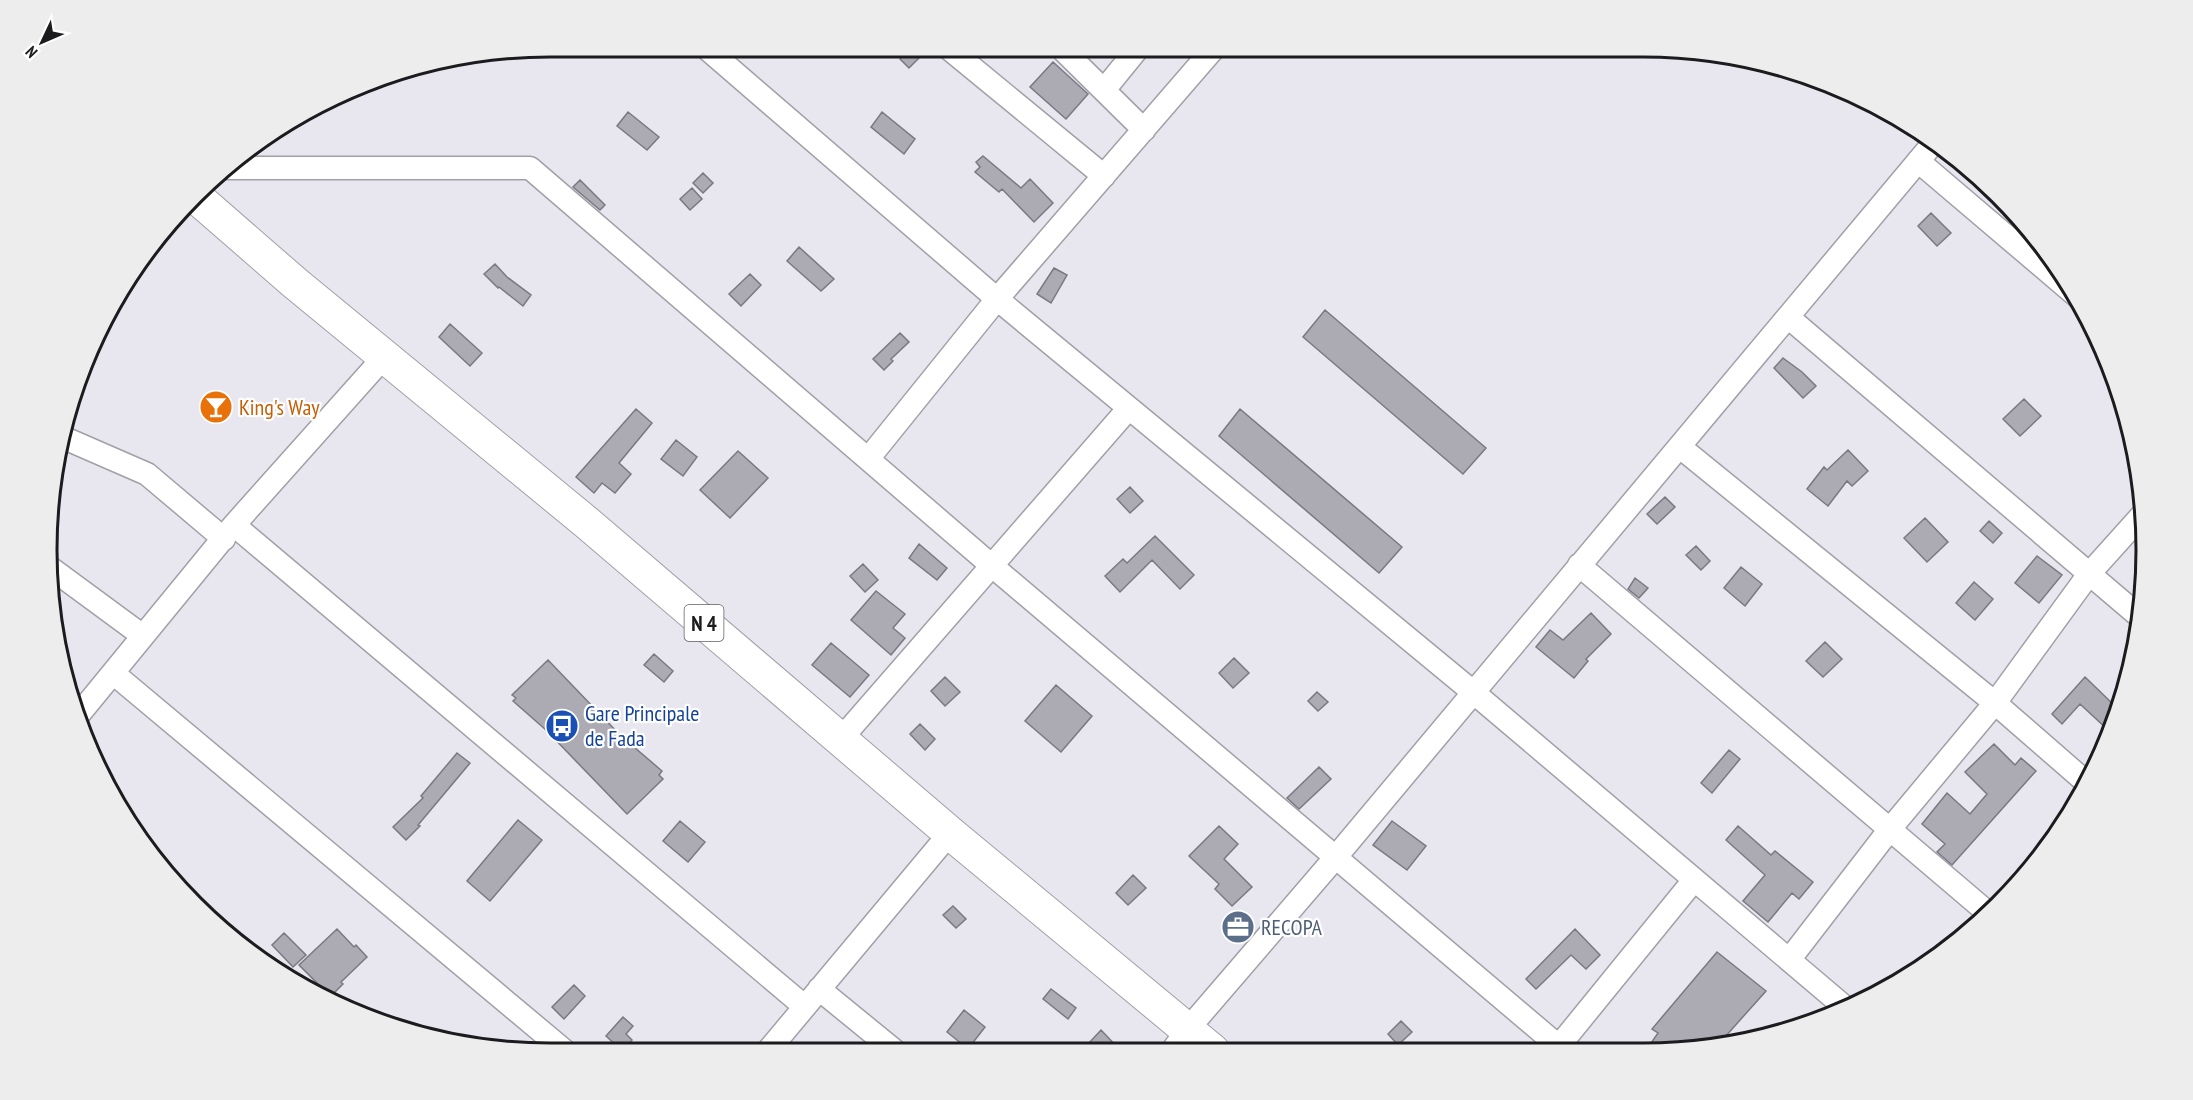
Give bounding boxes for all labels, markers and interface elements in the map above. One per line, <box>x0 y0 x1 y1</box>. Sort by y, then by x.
north arrow <box>12 12 72 72</box>
text: N <box>21 42 41 62</box>
bar icon: King's Way <box>198 389 234 425</box>
place label: King's Way <box>239 393 320 421</box>
road number: N 4 <box>684 605 724 641</box>
place label: Gare Principale de Fada <box>585 699 699 752</box>
bus stop icon: Gare Principale de Fada <box>544 708 580 744</box>
office icon: RECOPA <box>1220 909 1256 945</box>
place label: RECOPA <box>1261 913 1322 941</box>

